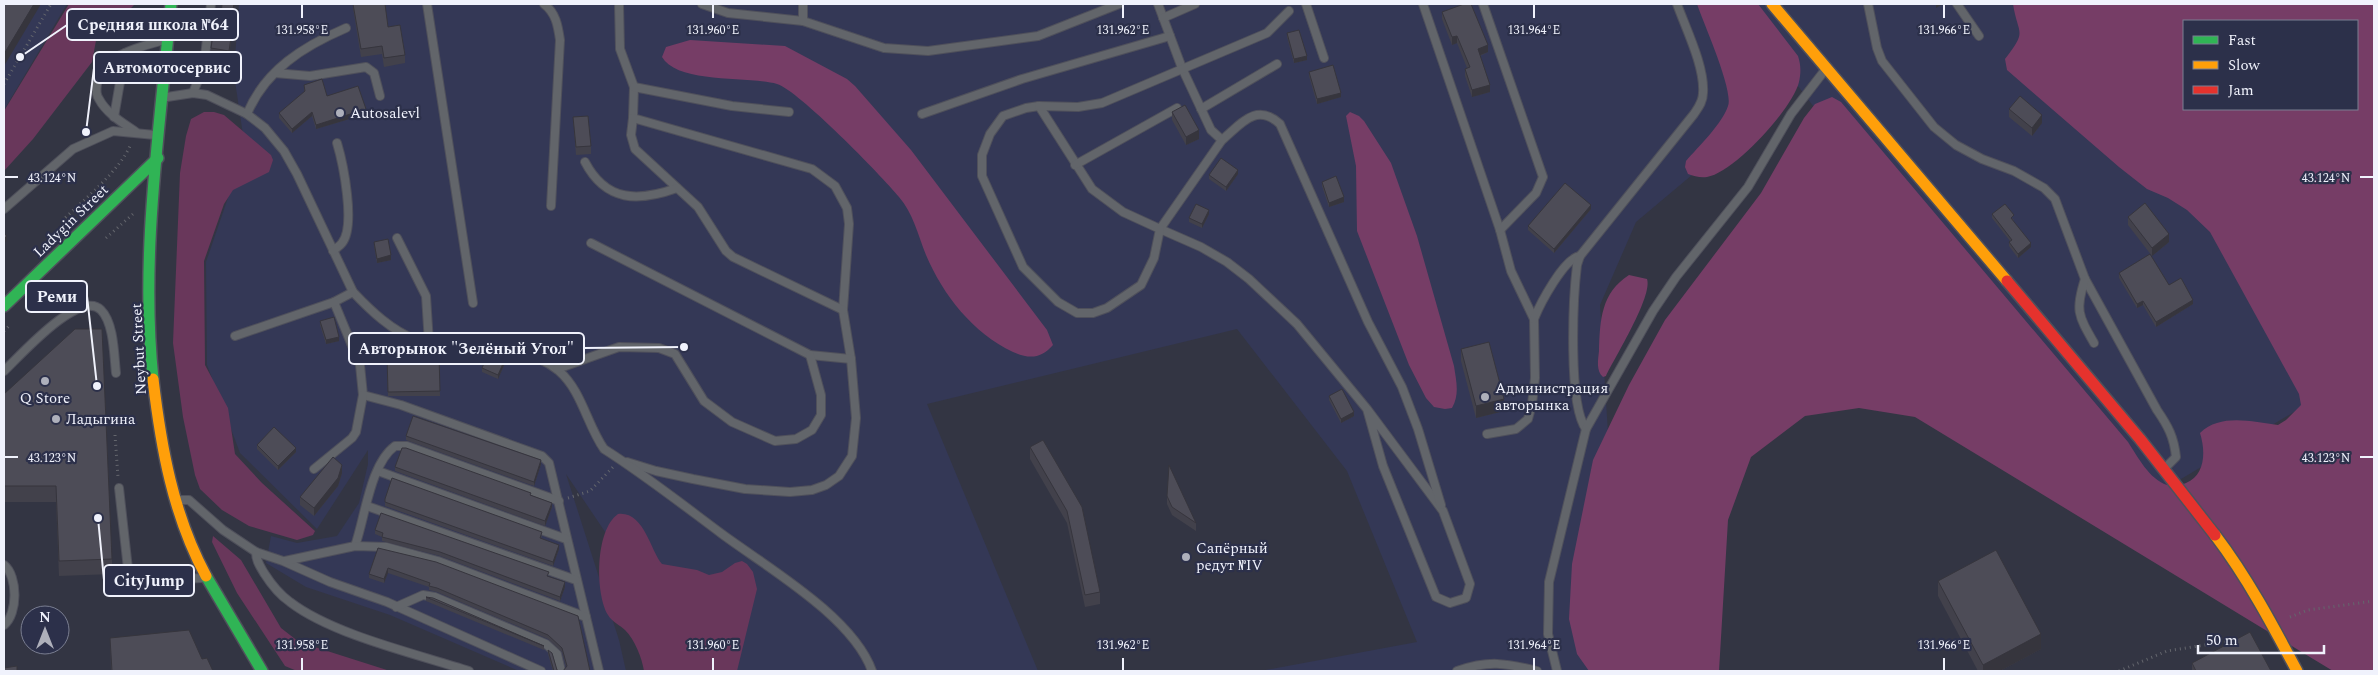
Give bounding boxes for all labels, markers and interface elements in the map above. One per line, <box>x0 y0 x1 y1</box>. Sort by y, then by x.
callout: Средняя школа №64 <box>67 9 238 40</box>
text: Средняя школа №64 <box>78 13 228 37</box>
legend <box>2183 20 2358 110</box>
text: 131.958°E <box>276 21 328 40</box>
text: 131.960°E <box>687 21 739 40</box>
text: 131.962°E <box>1097 21 1149 40</box>
text: 131.964°E <box>1508 21 1560 40</box>
text: 131.966°E <box>1918 21 1970 40</box>
text: Fast <box>2228 29 2256 52</box>
callout: Автомотосервис <box>94 52 241 83</box>
text: Slow <box>2228 54 2260 77</box>
text: Автомотосервис <box>103 56 231 80</box>
text: Jam <box>2228 79 2254 102</box>
place label: Autosalevl <box>350 102 420 125</box>
marker: Autosalevl <box>334 107 346 119</box>
text: 43.124°N <box>28 169 76 188</box>
text: 43.124°N <box>2302 169 2350 188</box>
street label: Ladygin Street <box>28 179 114 263</box>
callout: Реми <box>26 281 87 312</box>
text: Реми <box>37 285 77 309</box>
street label: Neybut Street <box>125 303 153 395</box>
callout: Авторынок "Зелёный Угол" <box>349 333 584 364</box>
text: Авторынок "Зелёный Угол" <box>358 337 574 361</box>
marker: Q Store <box>39 375 51 387</box>
place label: Администрация авторынка <box>1495 377 1608 417</box>
place label: Q Store <box>20 387 70 410</box>
marker: Администрация авторынка <box>1479 391 1491 403</box>
place label: Ладыгина <box>66 408 136 431</box>
marker: Ладыгина <box>50 413 62 425</box>
text: 43.123°N <box>28 449 76 468</box>
text: 43.123°N <box>2302 449 2350 468</box>
place label: Сапёрный редут №IV <box>1196 537 1268 577</box>
marker: Сапёрный редут №IV <box>1180 551 1192 563</box>
callout: CityJump <box>104 565 194 596</box>
text: CityJump <box>114 569 184 593</box>
north arrow <box>20 605 70 655</box>
text: N <box>39 607 51 628</box>
scale bar <box>2198 622 2324 654</box>
text: 50 m <box>2206 629 2238 652</box>
text: 131.958°E <box>276 636 328 655</box>
text: 131.960°E <box>687 636 739 655</box>
text: 131.962°E <box>1097 636 1149 655</box>
text: 131.964°E <box>1508 636 1560 655</box>
text: 131.966°E <box>1918 636 1970 655</box>

